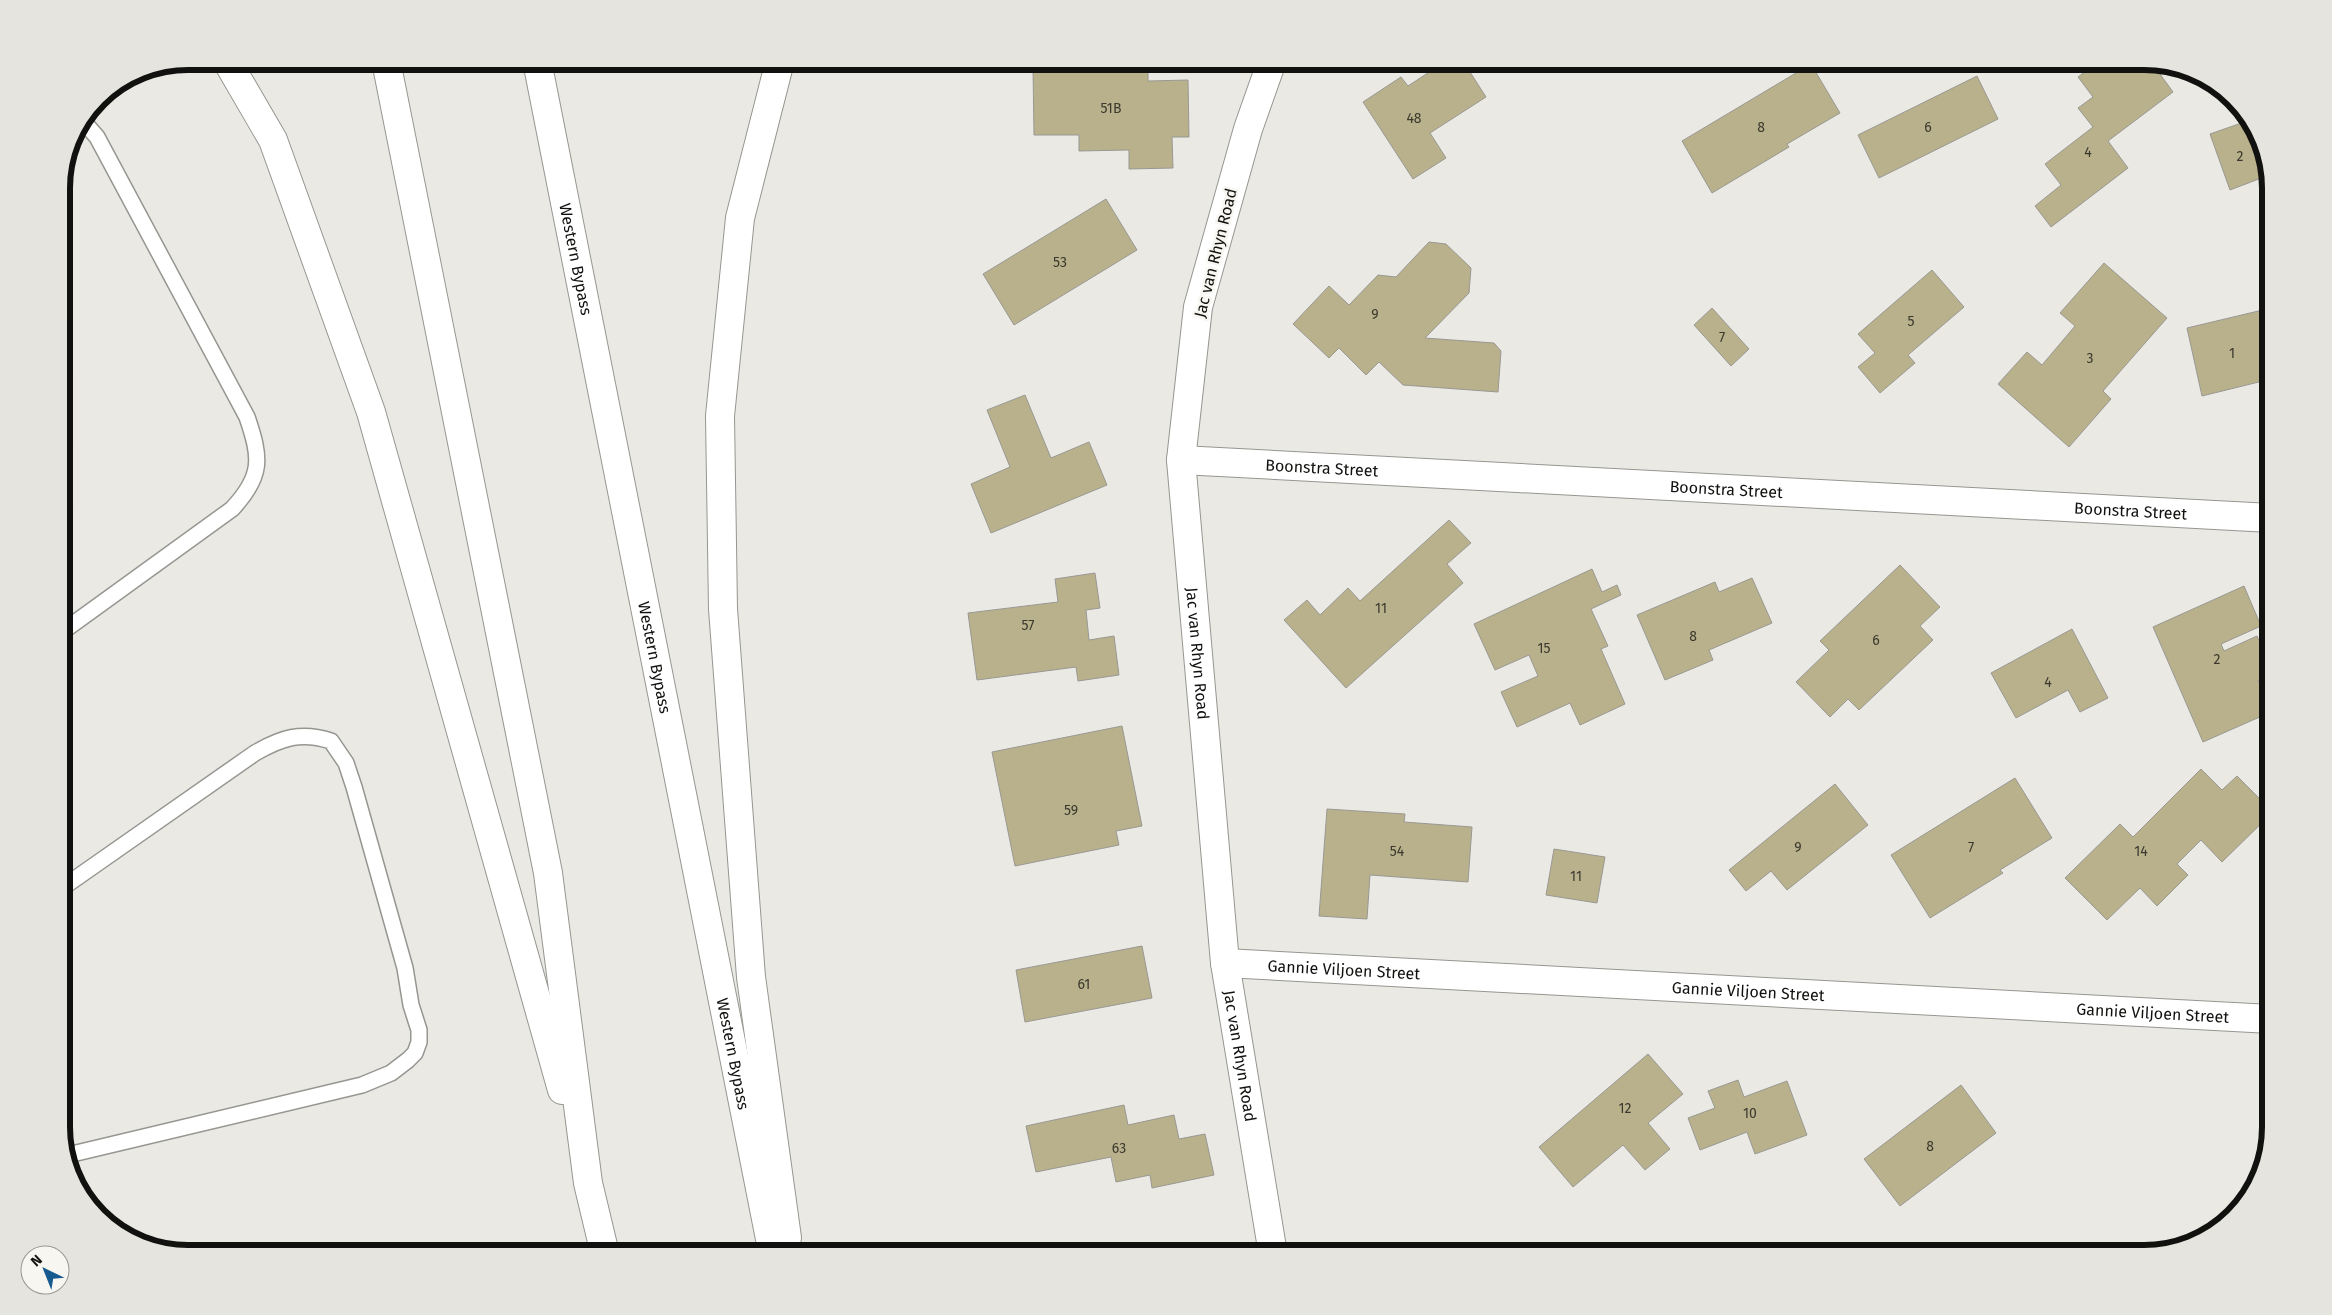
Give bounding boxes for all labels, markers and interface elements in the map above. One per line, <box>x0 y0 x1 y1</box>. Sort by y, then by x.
house number: 51B <box>1101 100 1121 117</box>
house number: 48 <box>1406 110 1422 127</box>
house number: 8 <box>1757 119 1765 136</box>
house number: 6 <box>1924 119 1932 136</box>
house number: 4 <box>2084 144 2092 161</box>
house number: 2 <box>2237 148 2244 165</box>
street label: Jac van Rhyn Road <box>1190 186 1241 320</box>
street label: Western Bypass <box>555 202 596 317</box>
house number: 53 <box>1053 254 1067 271</box>
house number: 9 <box>1371 306 1379 323</box>
house number: 5 <box>1907 313 1915 330</box>
house number: 7 <box>1719 329 1725 346</box>
house number: 1 <box>2229 345 2235 362</box>
house number: 3 <box>2087 350 2094 367</box>
street label: Boonstra Street <box>1265 455 1379 480</box>
street label: Boonstra Street <box>1669 477 1783 502</box>
street label: Boonstra Street <box>2074 499 2188 524</box>
street label: Jac van Rhyn Road <box>1182 586 1213 720</box>
street label: Western Bypass <box>634 600 675 715</box>
house number: 11 <box>1375 600 1387 617</box>
house number: 57 <box>1022 617 1034 634</box>
house number: 8 <box>1689 628 1697 645</box>
house number: 6 <box>1872 632 1880 649</box>
house number: 15 <box>1537 640 1551 657</box>
house number: 2 <box>2214 651 2221 668</box>
house number: 4 <box>2044 674 2052 691</box>
house number: 59 <box>1064 802 1078 819</box>
house number: 9 <box>1794 839 1802 856</box>
house number: 7 <box>1968 839 1974 856</box>
house number: 54 <box>1390 843 1405 860</box>
house number: 14 <box>2134 843 2148 860</box>
house number: 11 <box>1570 868 1582 885</box>
street label: Gannie Viljoen Street <box>1267 956 1421 983</box>
house number: 61 <box>1078 976 1090 993</box>
street label: Gannie Viljoen Street <box>1671 978 1825 1005</box>
street label: Jac van Rhyn Road <box>1220 989 1260 1123</box>
street label: Western Bypass <box>713 996 753 1111</box>
street label: Gannie Viljoen Street <box>2076 1000 2230 1027</box>
house number: 12 <box>1619 1100 1632 1117</box>
house number: 10 <box>1743 1105 1757 1122</box>
house number: 8 <box>1926 1138 1934 1155</box>
house number: 63 <box>1112 1140 1126 1157</box>
north arrow <box>20 1245 70 1295</box>
text: N <box>27 1251 46 1270</box>

